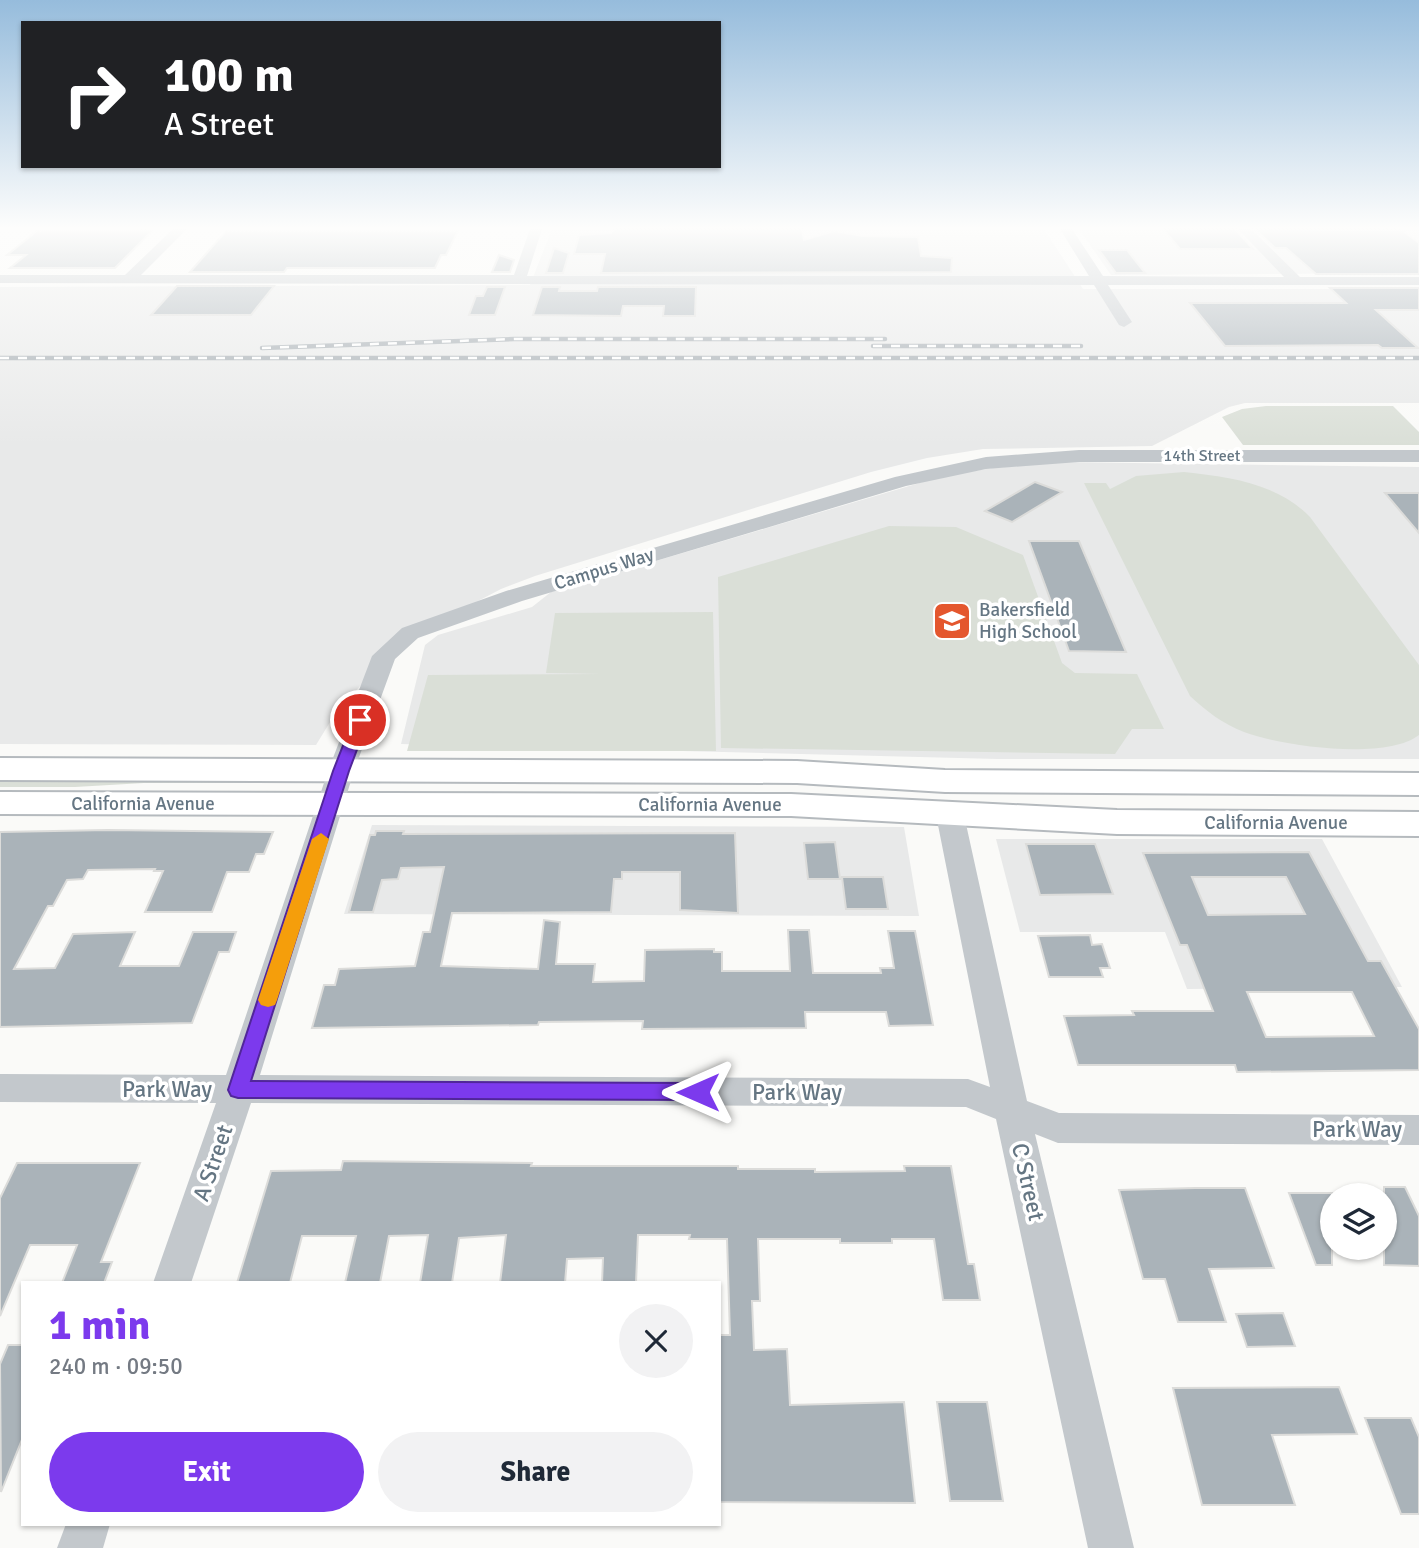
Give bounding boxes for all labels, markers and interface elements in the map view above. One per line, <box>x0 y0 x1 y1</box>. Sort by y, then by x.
text: 100 m <box>164 45 294 105</box>
icon: right <box>49 49 140 140</box>
text: A Street <box>164 105 274 144</box>
street label: 14th Street <box>1164 446 1241 466</box>
street label: Campus Way <box>551 542 657 596</box>
place label: Bakersfield High School <box>979 598 1077 644</box>
school or university icon: Bakersfield High School <box>931 600 973 642</box>
pin <box>330 690 390 750</box>
icon: arrive <box>341 701 379 739</box>
street label: California Avenue <box>71 792 215 816</box>
street label: California Avenue <box>638 793 782 817</box>
street label: California Avenue <box>1204 811 1348 835</box>
position arrow <box>661 1055 735 1129</box>
street label: Park Way <box>122 1075 212 1104</box>
street label: Park Way <box>752 1078 842 1107</box>
street label: Park Way <box>1312 1115 1402 1144</box>
street label: A Street <box>186 1121 240 1205</box>
street label: C Street <box>1005 1140 1051 1224</box>
map controls <box>1320 1183 1397 1260</box>
button: layers <box>1320 1183 1397 1260</box>
text: 1 min <box>49 1300 150 1351</box>
button: close <box>619 1304 693 1378</box>
text: 240 m · 09:50 <box>49 1352 183 1381</box>
button: Exit <box>49 1432 364 1512</box>
button: Share <box>378 1432 693 1512</box>

